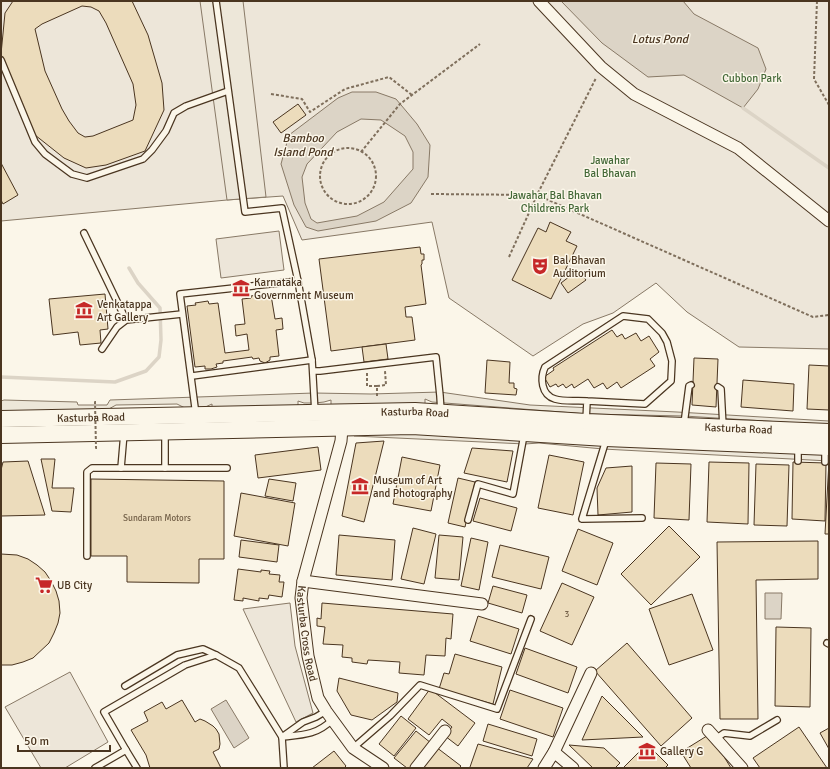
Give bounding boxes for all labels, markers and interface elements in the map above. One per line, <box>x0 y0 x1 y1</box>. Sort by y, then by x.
water label: Lotus Pond <box>632 32 690 47</box>
park label: Cubbon Park <box>722 72 782 85</box>
water label: Bamboo Island Pond <box>273 131 334 160</box>
park label: Jawahar Bal Bhavan <box>584 154 636 180</box>
park label: Jawahar Bal Bhavan Childrens Park <box>508 189 602 215</box>
place label: Bal Bhavan Auditorium <box>553 254 606 280</box>
theatre icon: Bal Bhavan Auditorium <box>530 256 550 276</box>
place label: Karnataka Government Museum <box>254 276 354 302</box>
museum icon: Karnataka Government Museum <box>231 278 251 298</box>
place label: Venkatappa Art Gallery <box>97 298 152 324</box>
museum icon: Venkatappa Art Gallery <box>74 300 94 320</box>
street label: Kasturba Road <box>381 405 450 420</box>
street label: Kasturba Road <box>57 411 125 425</box>
street label: Kasturba Road <box>704 421 773 437</box>
place label: Museum of Art and Photography <box>373 474 453 500</box>
museum icon: Museum of Art and Photography <box>350 476 370 496</box>
house number: Sundaram Motors <box>123 513 191 524</box>
supermarket icon: UB City <box>34 575 54 595</box>
place label: UB City <box>57 579 93 592</box>
street label: Kasturba Cross Road <box>294 585 320 683</box>
house number: 3 <box>565 609 570 620</box>
scale bar <box>18 727 110 753</box>
text: 50 m <box>24 734 49 749</box>
museum icon: Gallery G <box>637 741 657 761</box>
place label: Gallery G <box>660 745 703 758</box>

